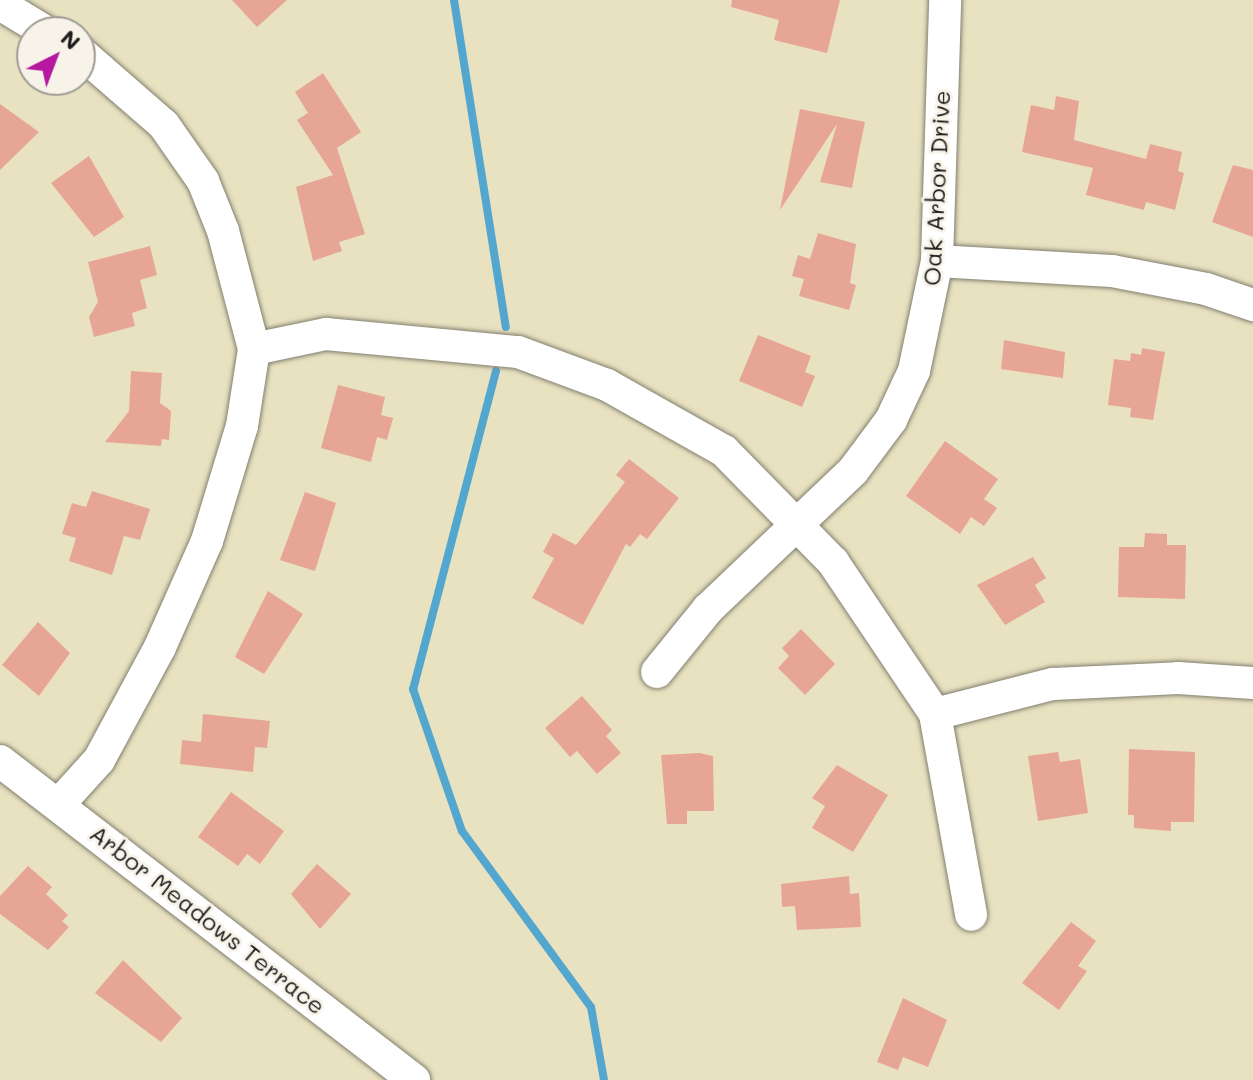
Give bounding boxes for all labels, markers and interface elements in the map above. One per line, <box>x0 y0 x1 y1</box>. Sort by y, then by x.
north arrow <box>16 16 96 96</box>
text: N <box>55 23 87 56</box>
street label: Oak Arbor Drive <box>916 90 956 286</box>
street label: Arbor Meadows Terrace <box>85 818 331 1020</box>

